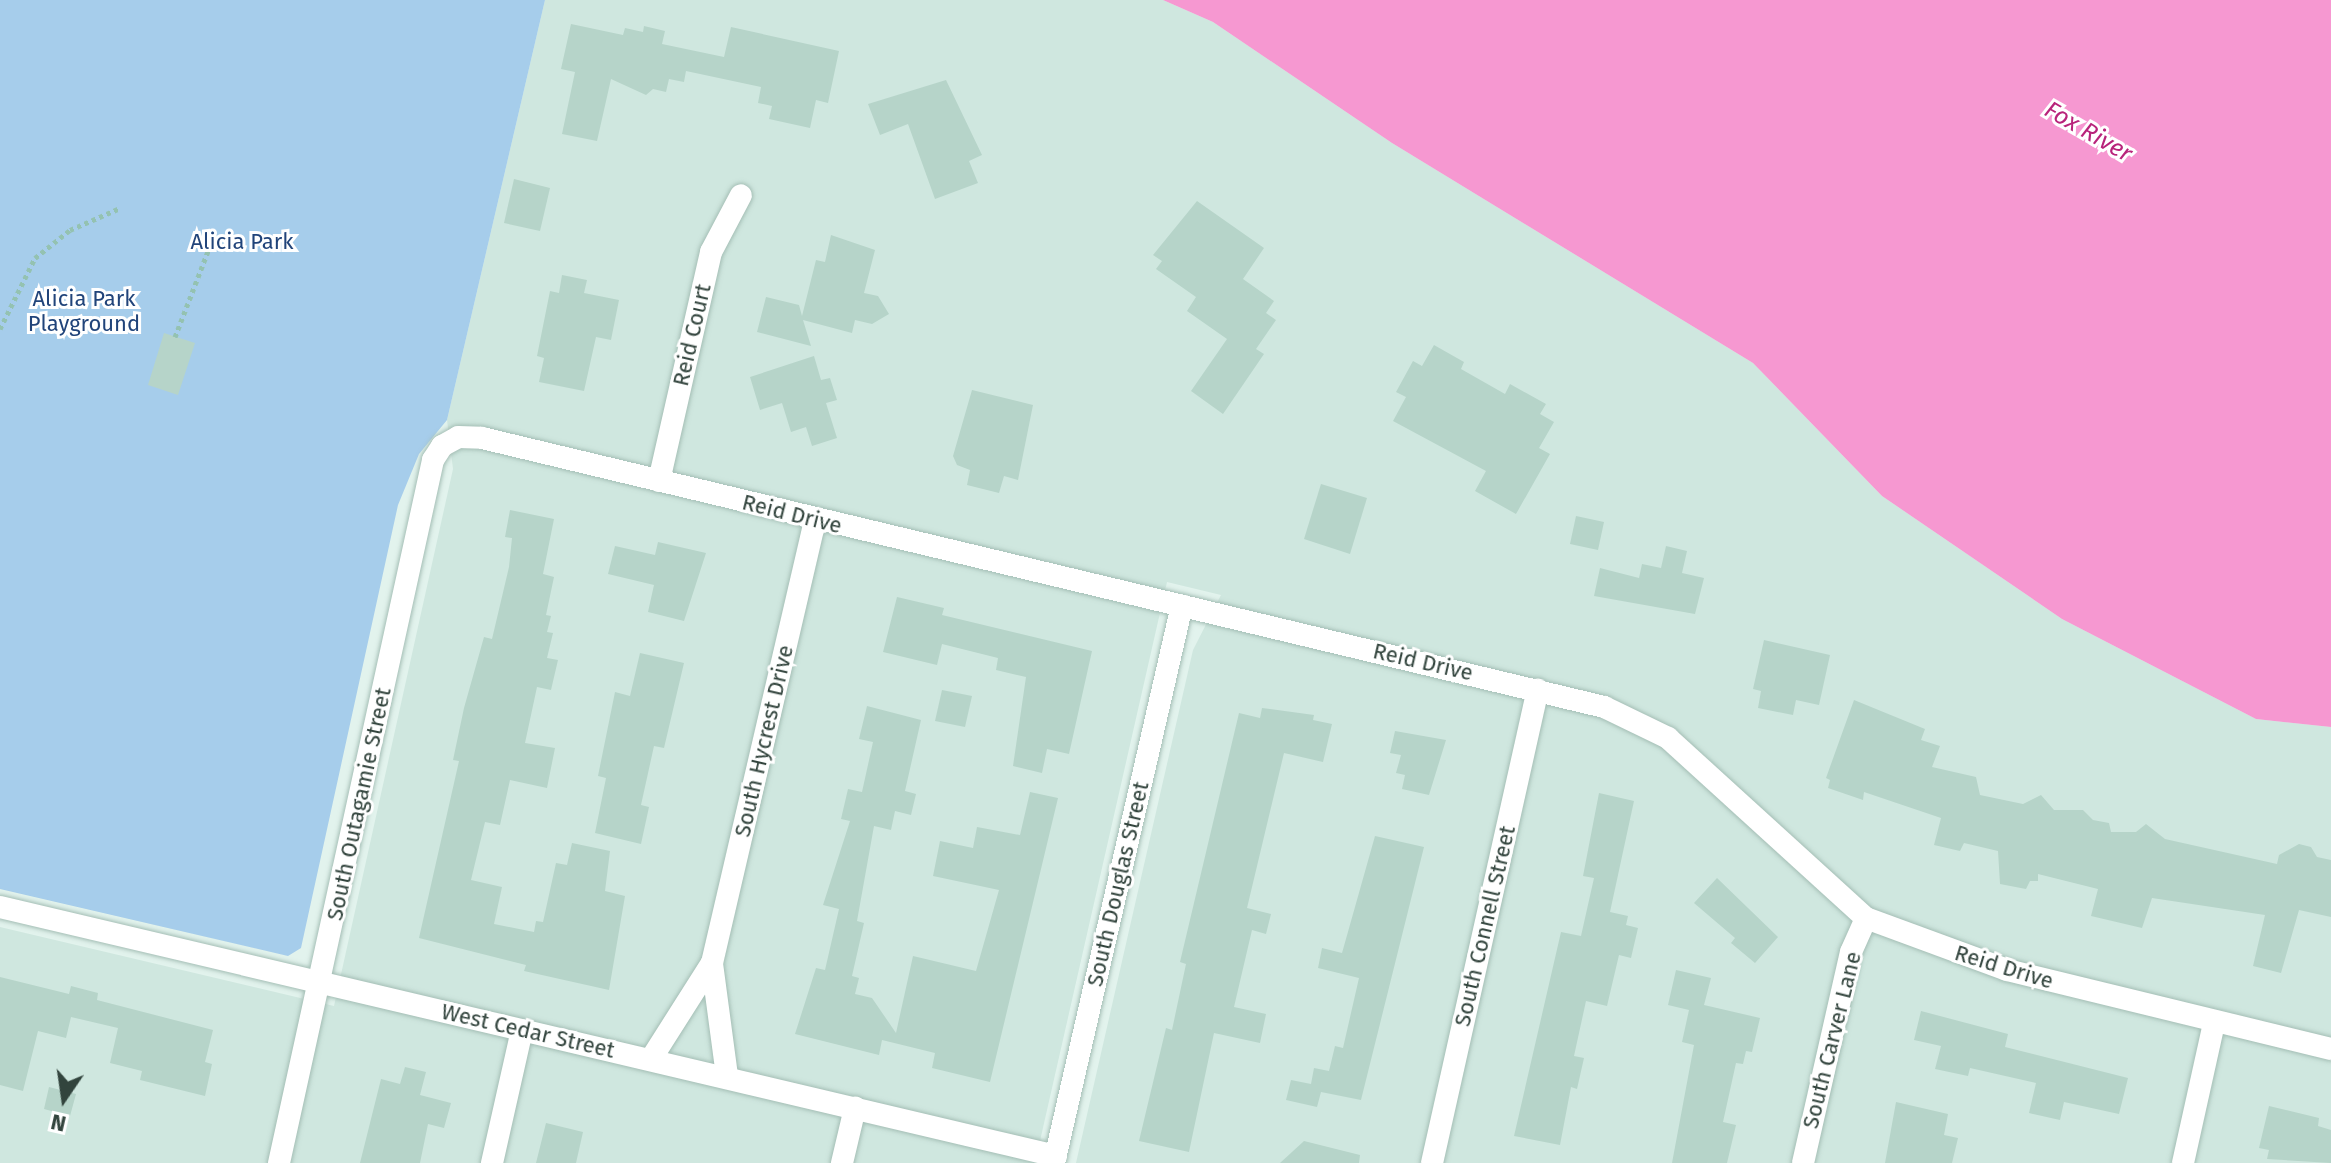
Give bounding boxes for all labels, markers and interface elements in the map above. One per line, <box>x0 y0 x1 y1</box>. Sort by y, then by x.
water label: Fox River <box>2039 95 2137 169</box>
park label: Alicia Park <box>190 229 294 255</box>
street label: Reid Court <box>667 281 717 389</box>
park label: Alicia Park Playground <box>28 285 140 336</box>
street label: Reid Drive <box>739 489 845 539</box>
street label: Reid Drive <box>1370 638 1476 686</box>
street label: South Hycrest Drive <box>729 643 799 839</box>
street label: South Outagamie Street <box>321 685 397 923</box>
street label: South Douglas Street <box>1082 779 1154 989</box>
street label: South Connell Street <box>1449 823 1521 1029</box>
street label: Reid Drive <box>1951 940 2057 994</box>
street label: South Carver Lane <box>1797 949 1867 1131</box>
street label: West Cedar Street <box>439 998 617 1064</box>
north arrow <box>24 1059 104 1139</box>
text: N <box>48 1108 69 1138</box>

